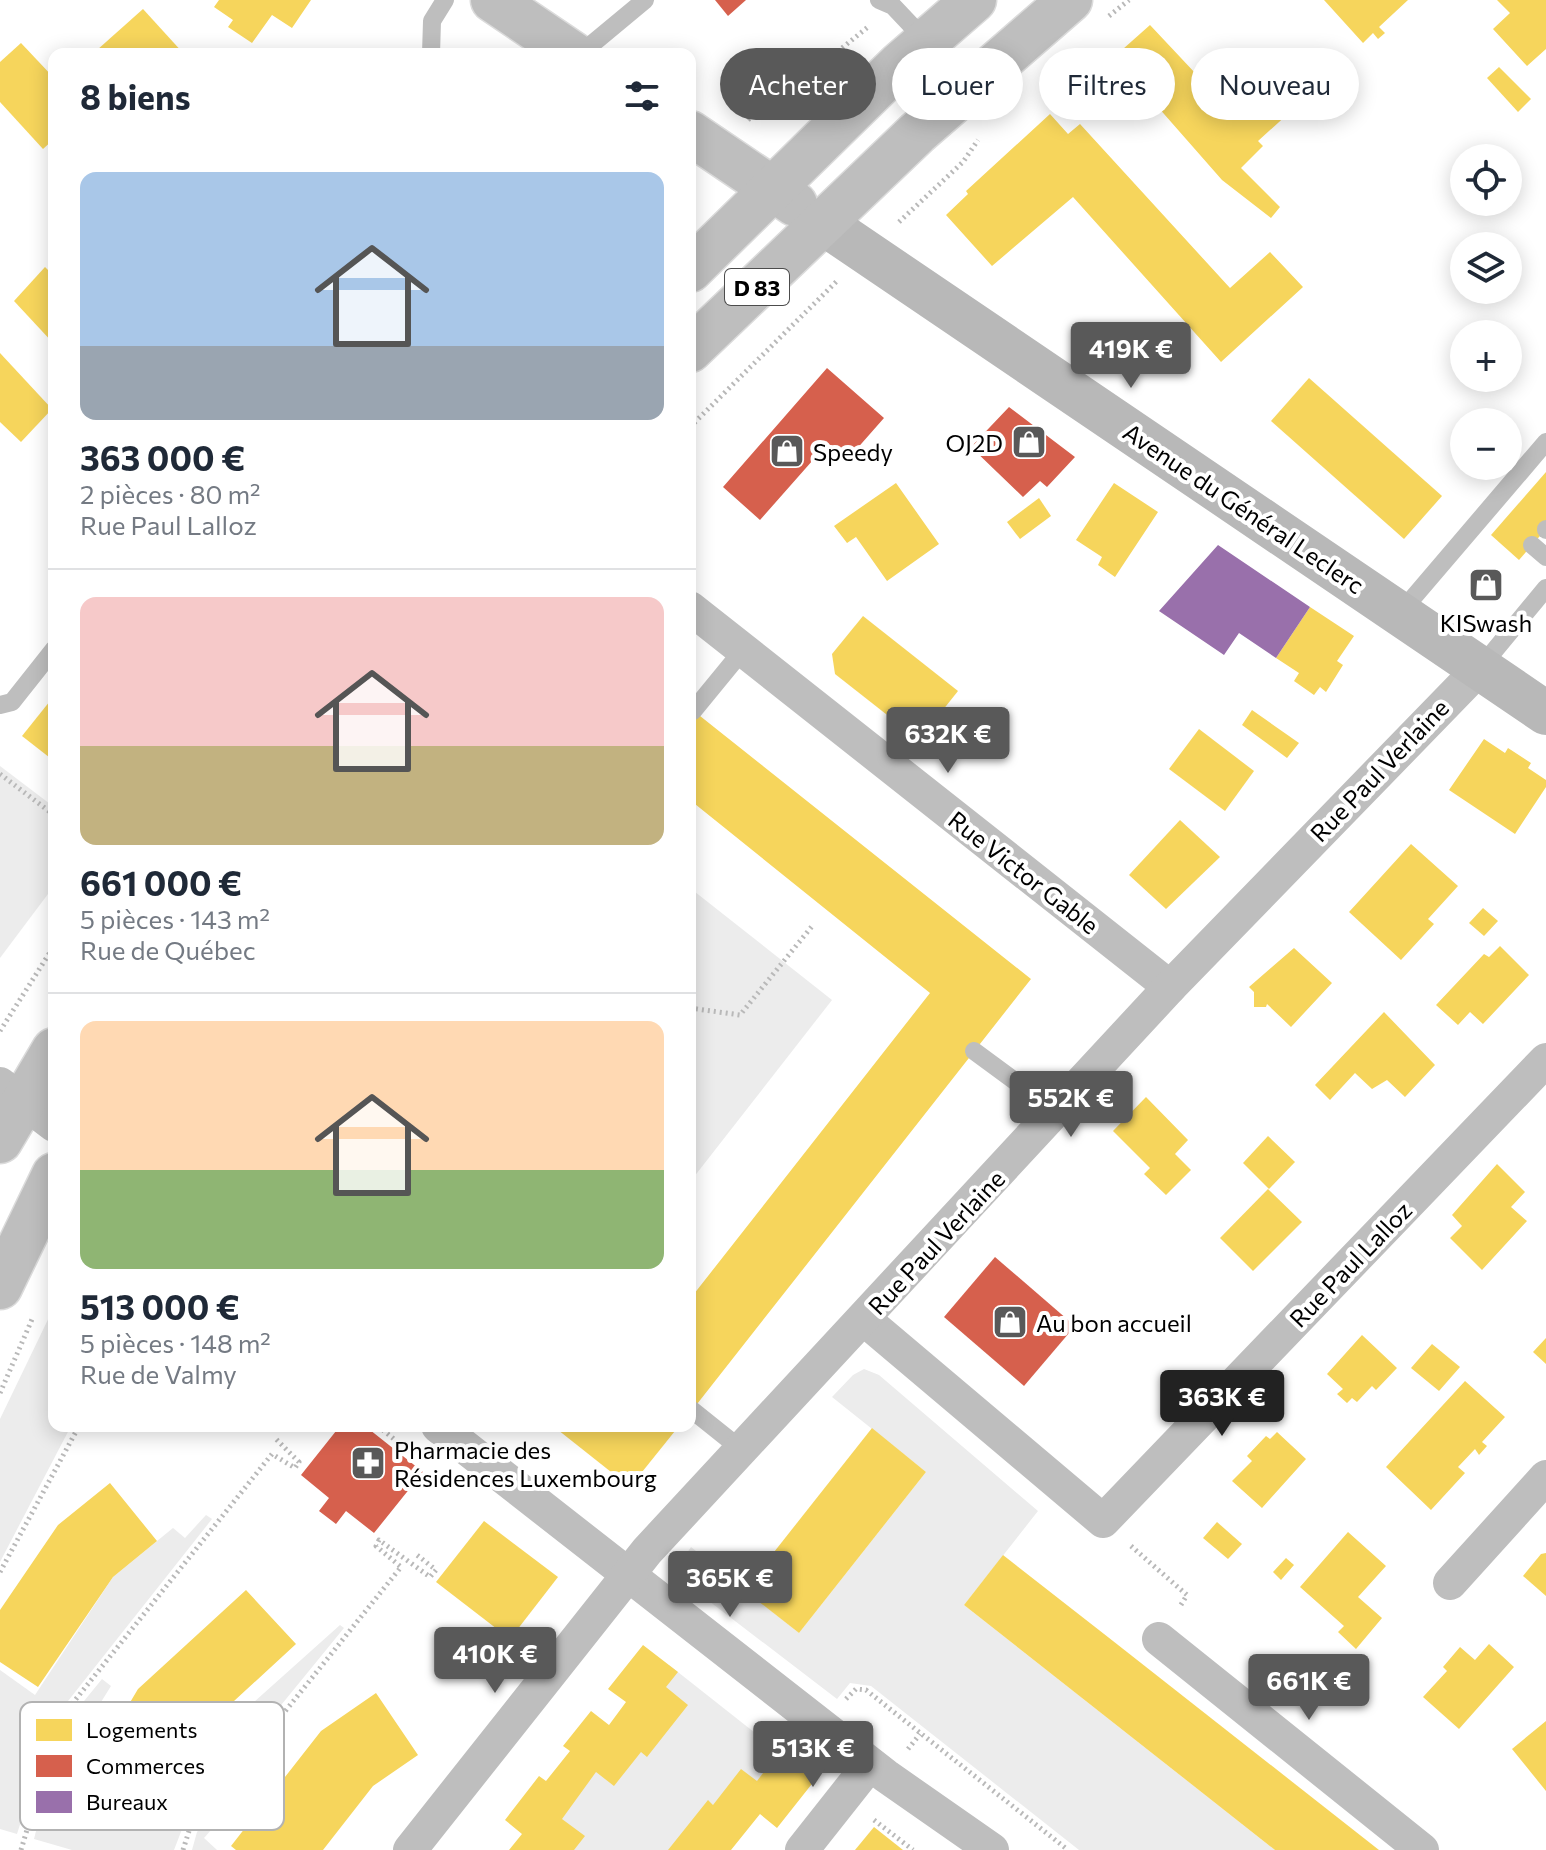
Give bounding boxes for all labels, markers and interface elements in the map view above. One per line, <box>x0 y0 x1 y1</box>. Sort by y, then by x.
chip: Acheter <box>720 48 876 120</box>
chip: Louer <box>892 48 1023 120</box>
chip: Filtres <box>1039 48 1175 120</box>
chip: Nouveau <box>1191 48 1359 120</box>
icon: filters <box>620 74 664 118</box>
text: 8 biens <box>80 75 191 117</box>
map controls <box>1450 144 1522 480</box>
button: locate <box>1450 144 1522 216</box>
icon: home <box>300 224 444 368</box>
button: layers <box>1450 232 1522 304</box>
road number: D 83 <box>725 269 789 305</box>
button: + <box>1450 320 1522 392</box>
pin: 419K € <box>1066 322 1196 390</box>
text: 419K € <box>1089 332 1173 363</box>
button: − <box>1450 408 1522 480</box>
street label: Avenue du Général Leclerc <box>1118 417 1370 599</box>
shop icon: OJ2D <box>1010 423 1048 461</box>
place label: OJ2D <box>945 428 1003 457</box>
shop icon: Speedy <box>768 432 806 470</box>
text: 363 000 € <box>80 436 245 478</box>
place label: Speedy <box>813 437 893 466</box>
text: 2 pièces · 80 m² <box>80 478 261 509</box>
text: Rue Paul Lalloz <box>80 509 257 540</box>
shop icon: KISwash <box>1467 566 1505 604</box>
place label: KISwash <box>1440 608 1532 637</box>
icon: home <box>300 649 444 793</box>
street label: Rue Paul Verlaine <box>1304 693 1454 847</box>
pin: 632K € <box>883 707 1013 775</box>
text: 632K € <box>904 717 992 748</box>
street label: Rue Victor Gable <box>943 804 1105 940</box>
text: 661 000 € <box>80 861 242 903</box>
text: 5 pièces · 143 m² <box>80 903 270 934</box>
text: Rue de Québec <box>80 934 256 965</box>
pin: 552K € <box>1006 1071 1136 1139</box>
icon: home <box>300 1073 444 1217</box>
text: 552K € <box>1028 1081 1114 1112</box>
street label: Rue Paul Verlaine <box>862 1164 1010 1320</box>
street label: Rue Paul Lalloz <box>1283 1195 1417 1333</box>
text: 513 000 € <box>80 1285 240 1327</box>
shop icon: Au bon accueil <box>991 1303 1029 1341</box>
place label: Au bon accueil <box>1036 1308 1192 1337</box>
text: 5 pièces · 148 m² <box>80 1327 271 1358</box>
text: Rue de Valmy <box>80 1358 237 1389</box>
pin: 363K € <box>1157 1370 1287 1438</box>
text: 363K € <box>1178 1380 1266 1411</box>
place label: Pharmacie des Résidences Luxembourg <box>394 1435 657 1492</box>
pharmacy icon: Pharmacie des Résidences Luxembourg <box>349 1444 387 1482</box>
pin: 365K € <box>665 1551 795 1619</box>
text: 365K € <box>686 1561 774 1592</box>
pin: 410K € <box>430 1627 560 1695</box>
text: 410K € <box>452 1637 538 1668</box>
pin: 661K € <box>1244 1654 1374 1722</box>
text: 661K € <box>1266 1664 1352 1695</box>
legend <box>20 1702 284 1830</box>
text: Logements <box>86 1716 197 1743</box>
pin: 513K € <box>748 1721 878 1789</box>
text: 513K € <box>771 1731 855 1762</box>
text: Commerces <box>86 1752 205 1779</box>
text: Bureaux <box>86 1788 168 1815</box>

